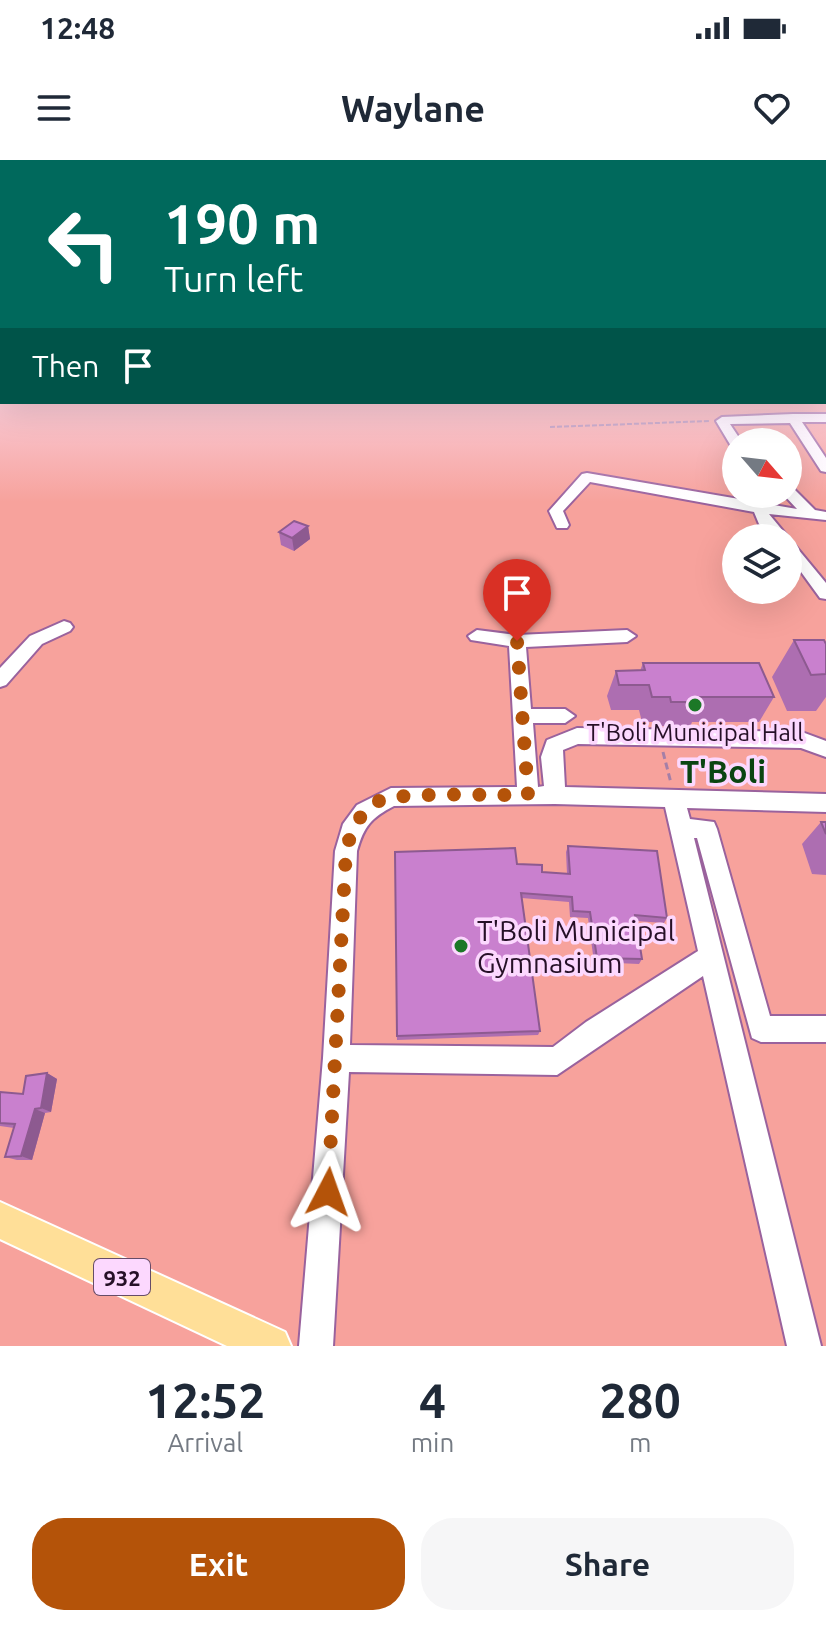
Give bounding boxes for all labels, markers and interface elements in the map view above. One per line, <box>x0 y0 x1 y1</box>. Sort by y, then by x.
text: 12:48 <box>40 11 115 45</box>
icon: menu <box>32 86 76 130</box>
icon: heart <box>750 86 794 130</box>
text: Waylane <box>341 88 485 129</box>
icon: left <box>32 192 136 296</box>
text: 190 m <box>164 192 320 255</box>
text: Turn left <box>164 258 303 299</box>
icon: arrive <box>116 344 160 388</box>
text: Then <box>32 349 100 383</box>
north arrow <box>722 428 802 508</box>
map controls <box>722 428 802 604</box>
button: layers <box>722 524 802 604</box>
pin <box>483 559 551 641</box>
icon: arrive <box>495 571 539 615</box>
marker: T'Boli Municipal Hall <box>686 696 704 714</box>
place label: T'Boli Municipal Hall <box>587 719 803 746</box>
district label: T'Boli <box>680 753 766 789</box>
place label: T'Boli Municipal Gymnasium <box>477 915 675 978</box>
marker: T'Boli Municipal Gymnasium <box>452 937 470 955</box>
position arrow <box>286 1150 370 1234</box>
road number: 932 <box>94 1259 150 1295</box>
text: 12:52 <box>145 1373 265 1427</box>
text: 4 <box>419 1373 446 1427</box>
text: 280 <box>600 1373 681 1427</box>
text: Arrival <box>167 1428 243 1457</box>
text: min <box>411 1428 454 1457</box>
text: m <box>629 1428 651 1457</box>
button: Exit <box>32 1518 405 1610</box>
button: Share <box>421 1518 794 1610</box>

